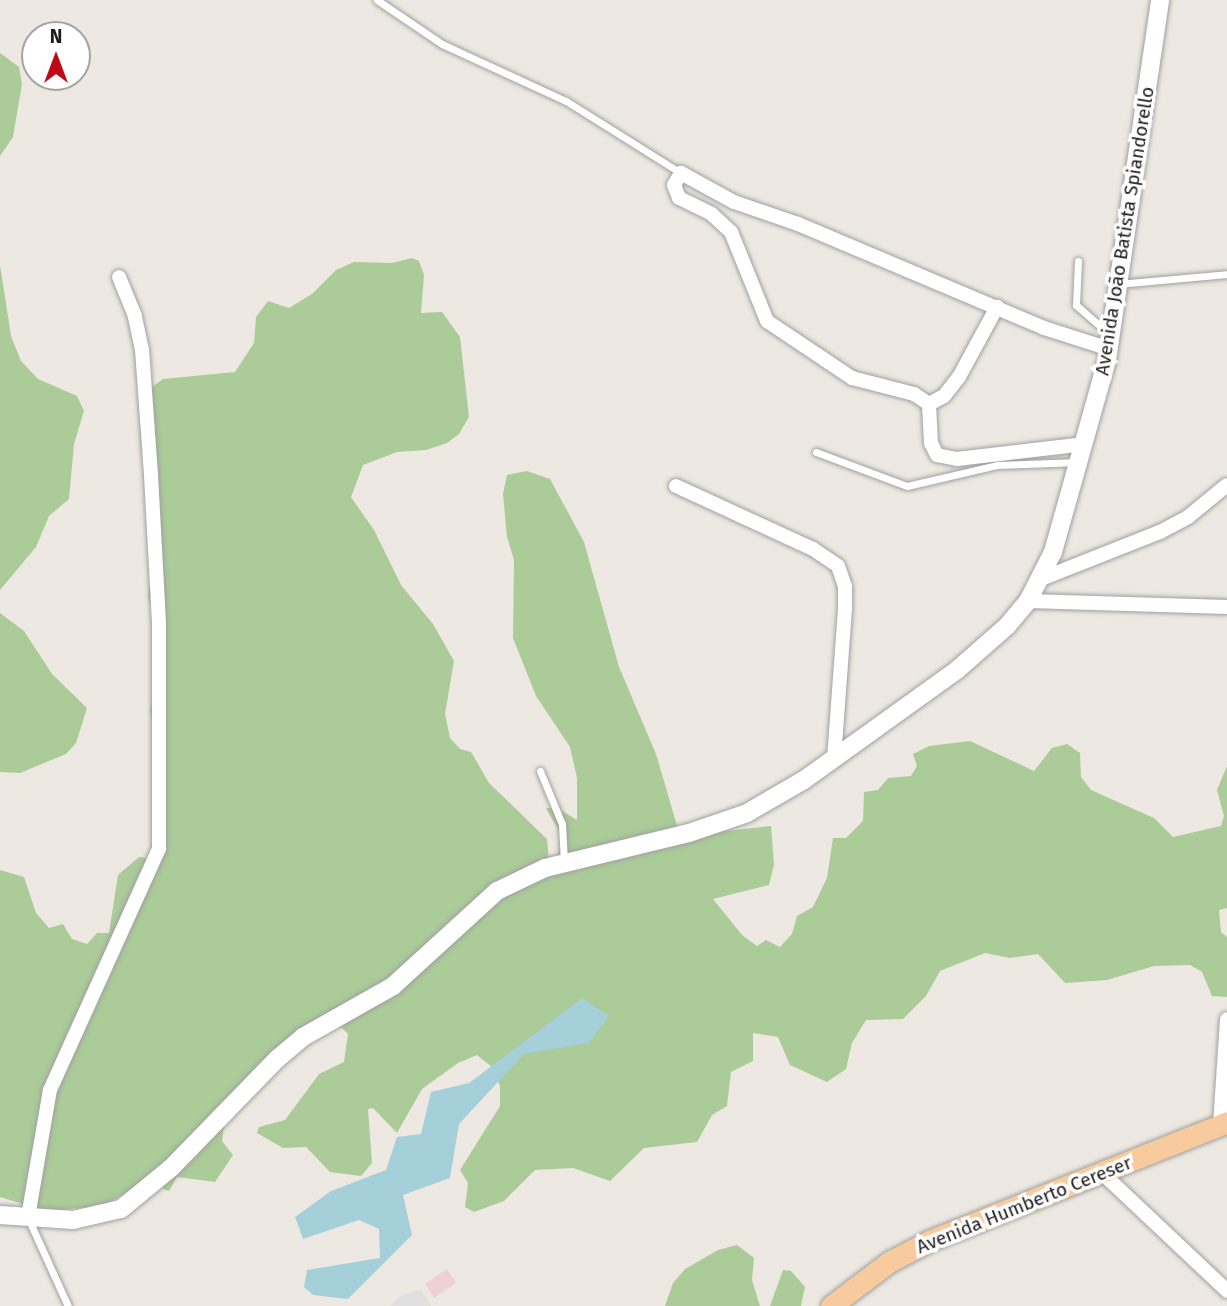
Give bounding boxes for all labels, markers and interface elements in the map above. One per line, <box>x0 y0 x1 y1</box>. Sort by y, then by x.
north arrow <box>21 21 91 91</box>
text: N <box>50 25 62 48</box>
street label: Avenida João Batista Spiandorello <box>1091 85 1159 377</box>
street label: Avenida Humberto Cereser <box>913 1151 1135 1259</box>

